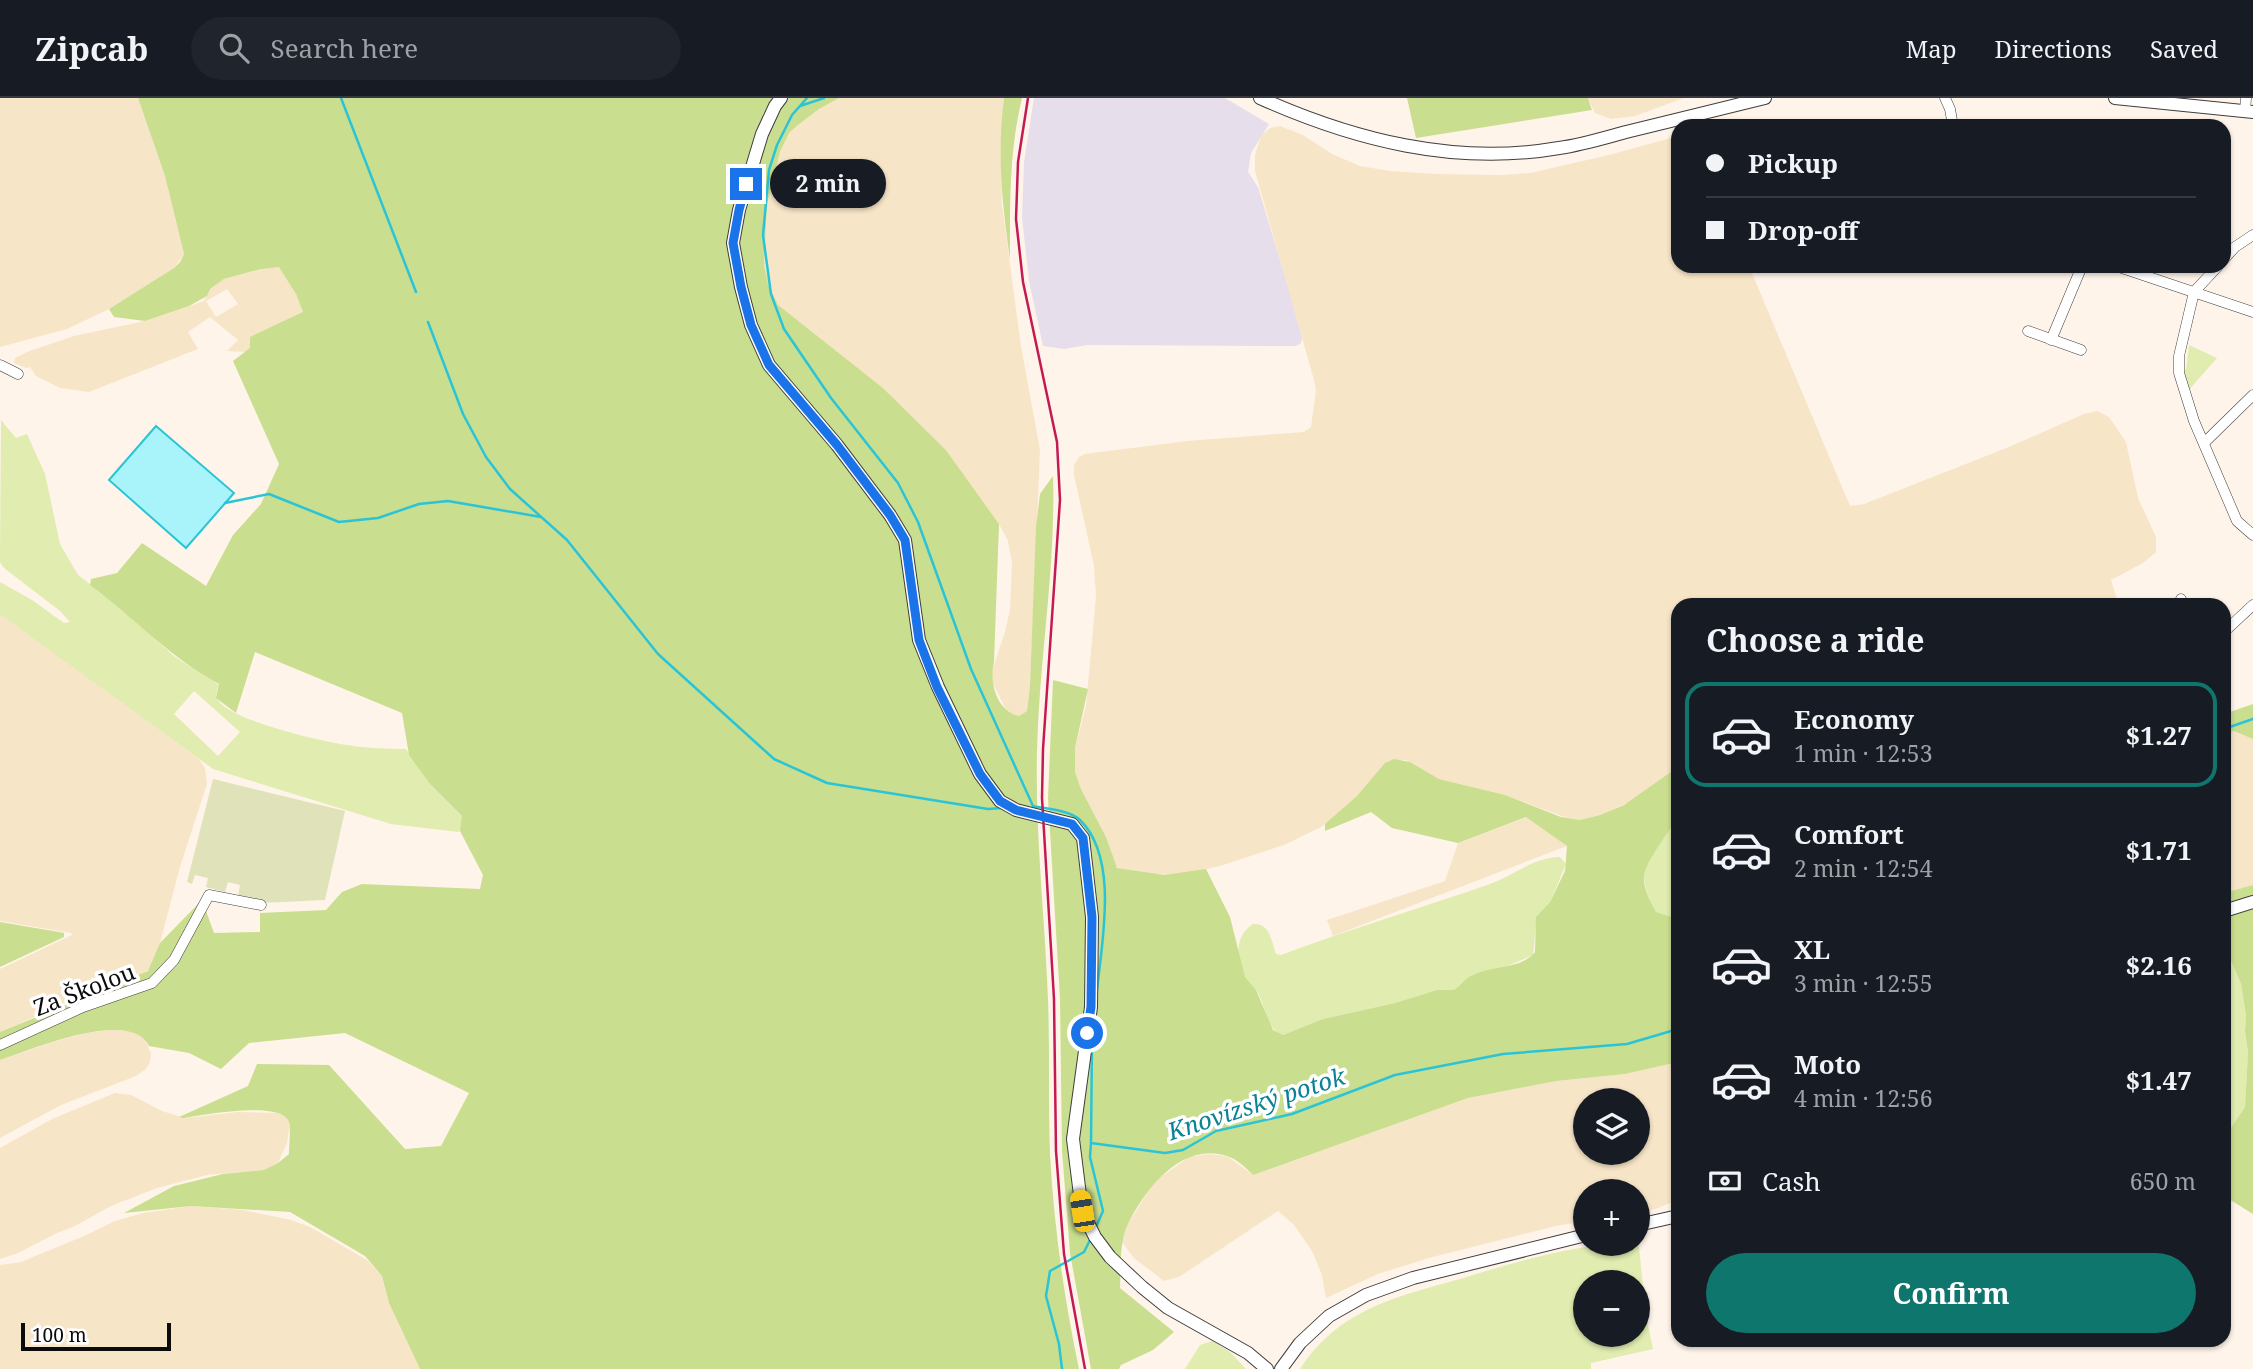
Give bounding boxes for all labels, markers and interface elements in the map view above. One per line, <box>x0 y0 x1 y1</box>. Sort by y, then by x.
search box <box>191 17 681 80</box>
text: Zipcab <box>35 26 149 71</box>
icon: search <box>215 29 253 67</box>
text: Search here <box>271 30 418 66</box>
text: Map <box>1906 32 1957 65</box>
text: Directions <box>1995 32 2112 65</box>
text: Saved <box>2150 32 2218 65</box>
text: Pickup <box>1748 145 1838 181</box>
callout: 2 min <box>770 160 886 208</box>
text: 2 min <box>795 167 861 199</box>
route end <box>730 168 762 200</box>
text: Drop-off <box>1748 212 1858 248</box>
text: Choose a ride <box>1706 618 1925 661</box>
text: Economy <box>1794 701 1914 737</box>
icon: car <box>1710 703 1773 766</box>
text: $1.27 <box>2126 717 2192 753</box>
text: 1 min · 12:53 <box>1794 737 1932 769</box>
text: Comfort <box>1794 816 1904 852</box>
icon: car <box>1710 818 1773 881</box>
text: $1.71 <box>2126 832 2192 868</box>
text: 2 min · 12:54 <box>1794 852 1932 884</box>
text: XL <box>1794 931 1830 967</box>
icon: car <box>1710 933 1773 996</box>
text: $2.16 <box>2126 947 2192 983</box>
street label: Za Školou <box>29 955 140 1023</box>
text: 3 min · 12:55 <box>1794 967 1932 999</box>
route start <box>1071 1017 1103 1049</box>
text: Moto <box>1794 1046 1861 1082</box>
icon: car <box>1710 1048 1773 1111</box>
water label: Knovízský potok <box>1162 1058 1350 1148</box>
text: $1.47 <box>2126 1062 2192 1098</box>
text: 4 min · 12:56 <box>1794 1082 1932 1114</box>
map controls <box>1573 1088 1650 1347</box>
button: layers <box>1573 1088 1650 1165</box>
icon: cash <box>1706 1162 1744 1200</box>
text: Cash <box>1762 1163 1821 1199</box>
text: 650 m <box>2130 1165 2196 1197</box>
button: + <box>1573 1179 1650 1256</box>
car <box>1069 1189 1096 1233</box>
button: Confirm <box>1706 1253 2196 1333</box>
button: − <box>1573 1270 1650 1347</box>
scale bar <box>21 1320 172 1352</box>
text: 100 m <box>32 1322 87 1348</box>

